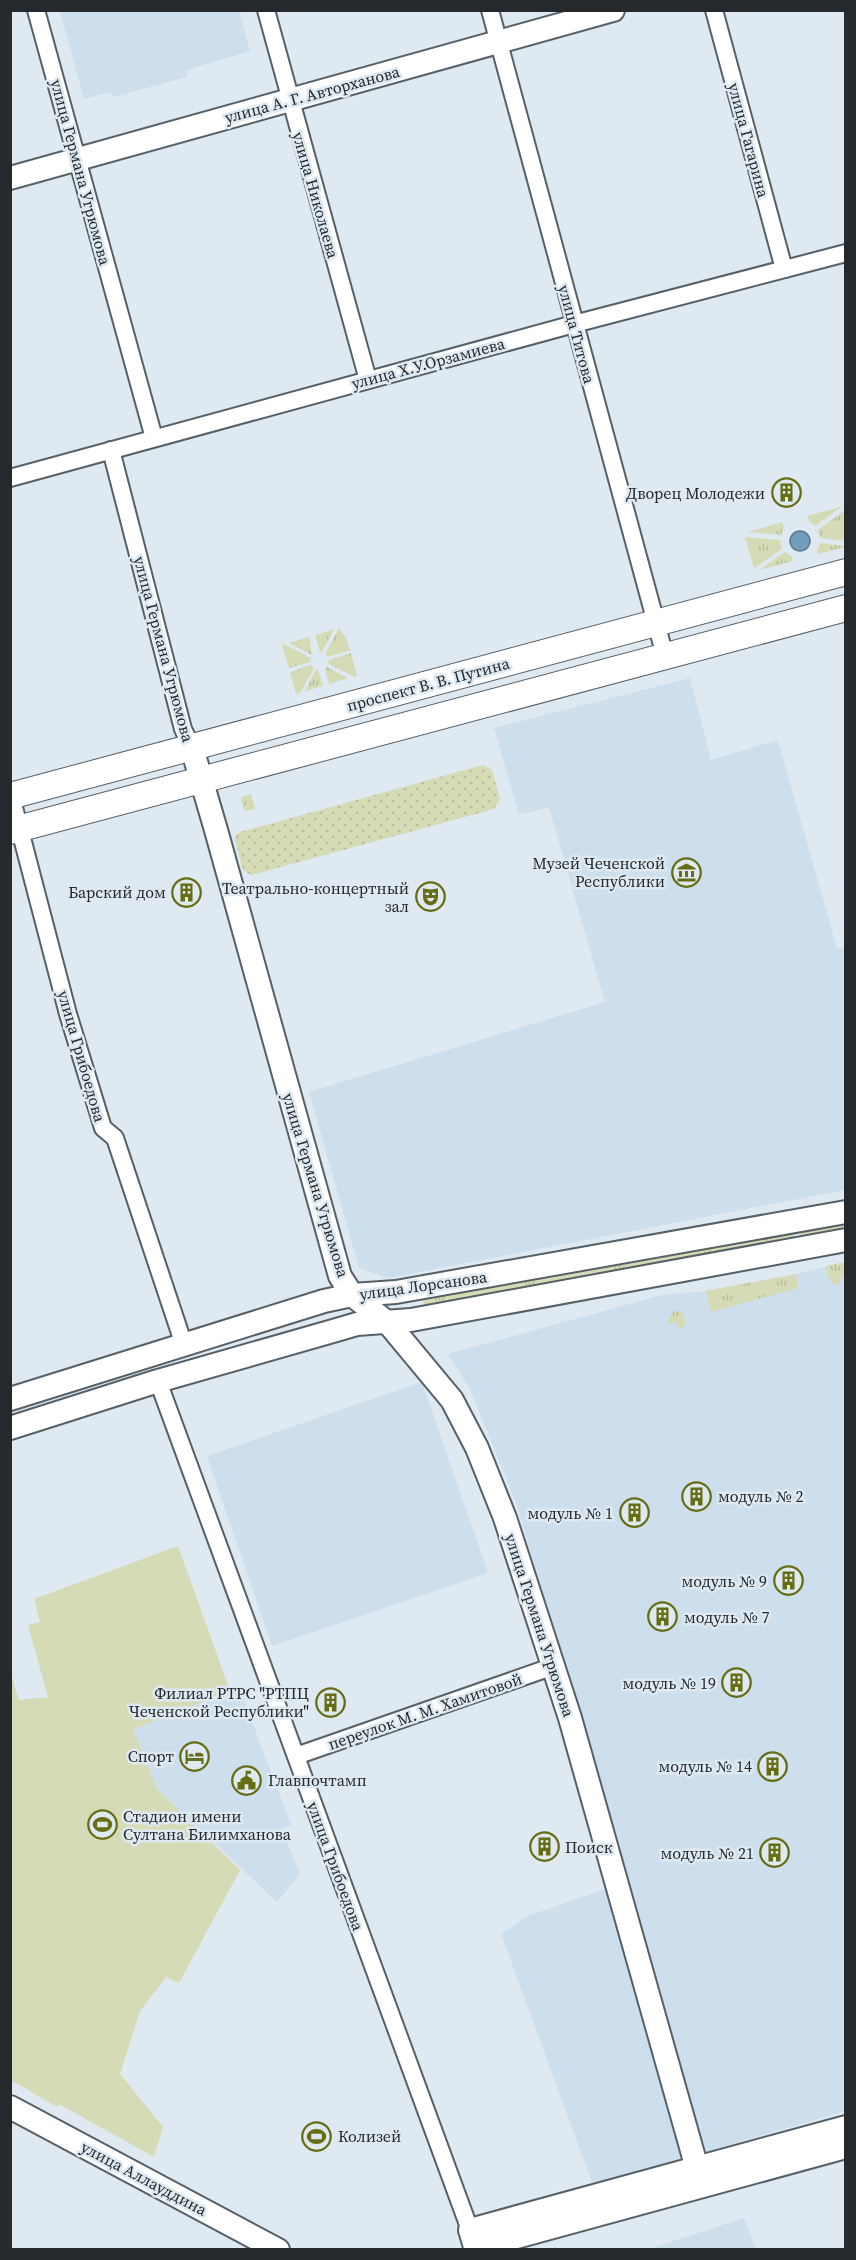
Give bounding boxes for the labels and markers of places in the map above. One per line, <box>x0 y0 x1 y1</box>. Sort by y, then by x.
building icon: Дворец Молодежи <box>770 477 802 509</box>
place label: Дворец Молодежи <box>626 482 765 504</box>
place label: Музей Чеченской Республики <box>533 852 665 892</box>
museum icon: Музей Чеченской Республики <box>670 856 702 888</box>
building icon: Барский дом <box>171 876 203 908</box>
place label: Театрально-концертный зал <box>222 877 409 917</box>
place label: Барский дом <box>68 881 166 903</box>
theatre icon: Театрально-концертный зал <box>414 881 446 913</box>
building icon: модуль № 2 <box>681 1480 713 1512</box>
place label: модуль № 2 <box>718 1485 804 1507</box>
building icon: модуль № 1 <box>618 1497 650 1529</box>
place label: модуль № 1 <box>527 1502 613 1524</box>
building icon: модуль № 9 <box>772 1565 804 1597</box>
place label: модуль № 9 <box>681 1570 767 1592</box>
building icon: модуль № 7 <box>647 1601 679 1633</box>
place label: модуль № 7 <box>684 1606 770 1628</box>
building icon: модуль № 19 <box>721 1667 753 1699</box>
place label: модуль № 19 <box>622 1672 716 1694</box>
place label: Филиал РТРС "РТПЦ Чеченской Республики" <box>129 1682 309 1722</box>
building icon: Филиал РТРС "РТПЦ Чеченской Республики" <box>314 1686 346 1718</box>
hotel icon: Спорт <box>179 1740 211 1772</box>
place label: Спорт <box>128 1745 175 1767</box>
building icon: модуль № 14 <box>757 1750 789 1782</box>
place label: модуль № 14 <box>658 1755 752 1777</box>
public building icon: Главпочтамп <box>231 1764 263 1796</box>
place label: Главпочтамп <box>268 1769 367 1791</box>
place label: Стадион имени Султана Билимханова <box>123 1805 292 1845</box>
sports icon: Стадион имени Султана Билимханова <box>86 1809 118 1841</box>
building icon: Поиск <box>528 1831 560 1863</box>
place label: Поиск <box>565 1836 613 1858</box>
building icon: модуль № 21 <box>759 1837 791 1869</box>
place label: модуль № 21 <box>660 1842 754 1864</box>
sports icon: Колизей <box>301 2120 333 2152</box>
place label: Колизей <box>338 2125 401 2147</box>

